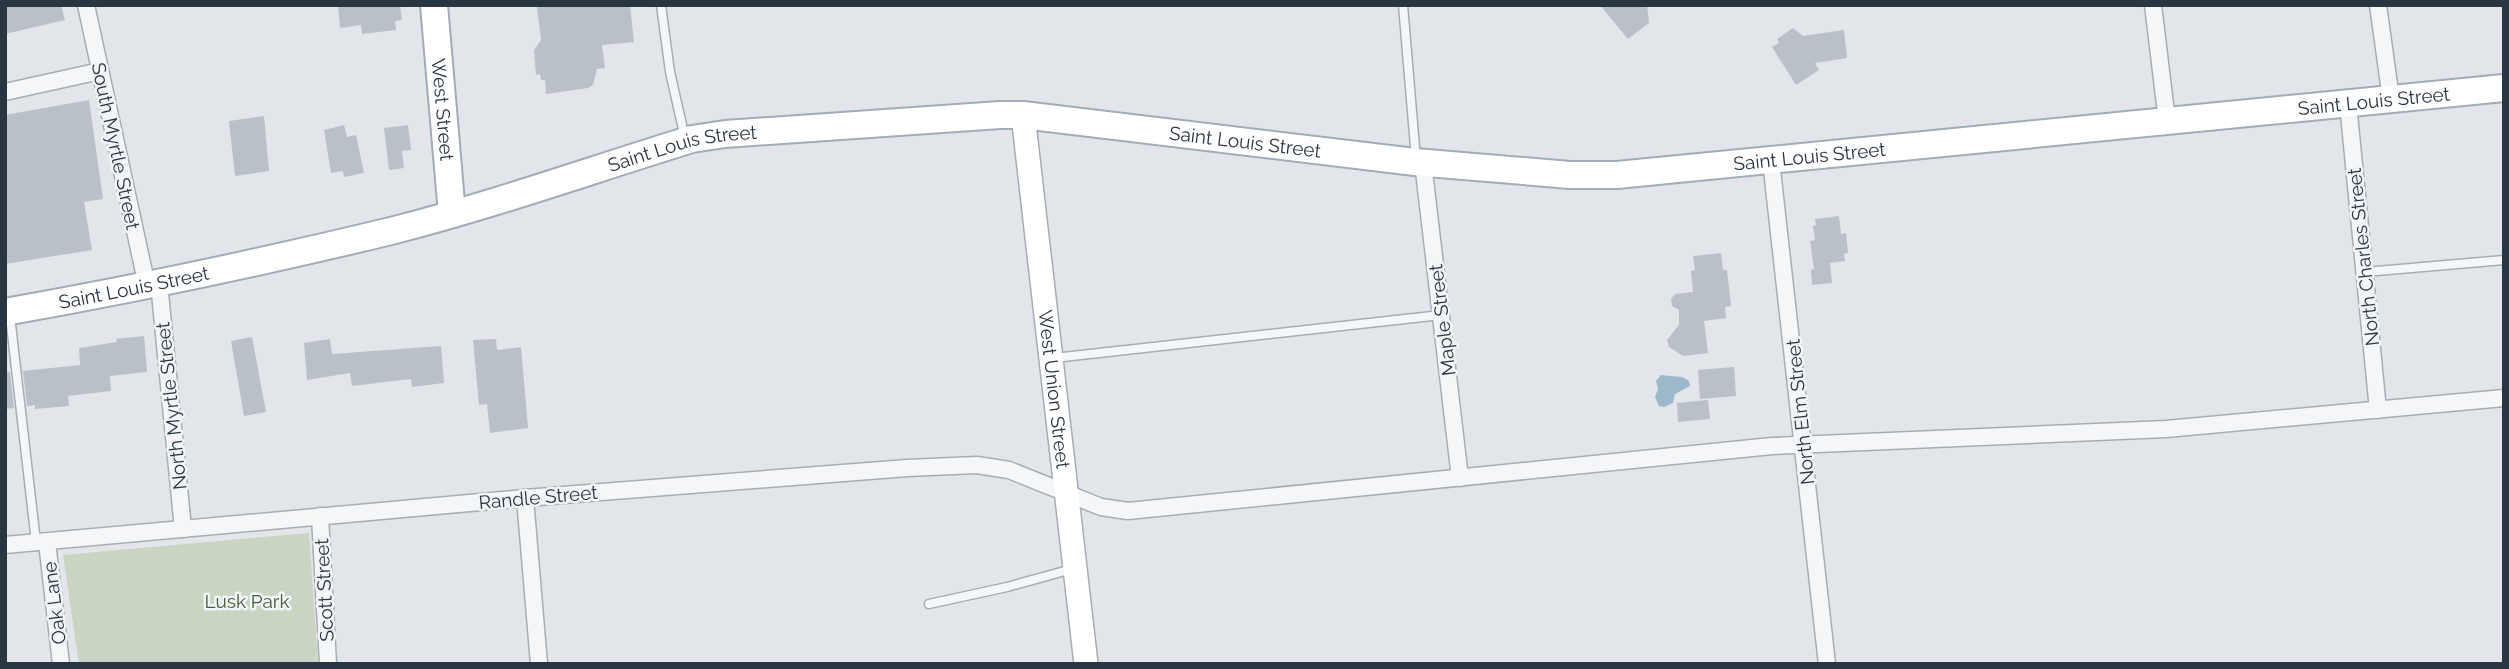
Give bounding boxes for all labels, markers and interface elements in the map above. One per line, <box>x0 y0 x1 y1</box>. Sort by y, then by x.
street label: West Street <box>428 57 458 162</box>
street label: South Myrtle Street <box>88 60 145 232</box>
street label: Saint Louis Street <box>2297 82 2451 119</box>
street label: Saint Louis Street <box>605 121 758 176</box>
street label: Saint Louis Street <box>1168 122 1323 162</box>
street label: Saint Louis Street <box>1732 138 1887 175</box>
street label: North Charles Street <box>2343 166 2383 347</box>
street label: Saint Louis Street <box>57 262 211 313</box>
street label: Maple Street <box>1424 262 1460 377</box>
street label: West Union Street <box>1034 309 1075 470</box>
street label: North Myrtle Street <box>151 320 191 491</box>
street label: North Elm Street <box>1781 337 1819 486</box>
street label: Randle Street <box>478 481 599 513</box>
street label: Scott Street <box>310 537 338 642</box>
street label: Oak Lane <box>38 560 70 646</box>
park label: Lusk Park <box>204 590 290 612</box>

